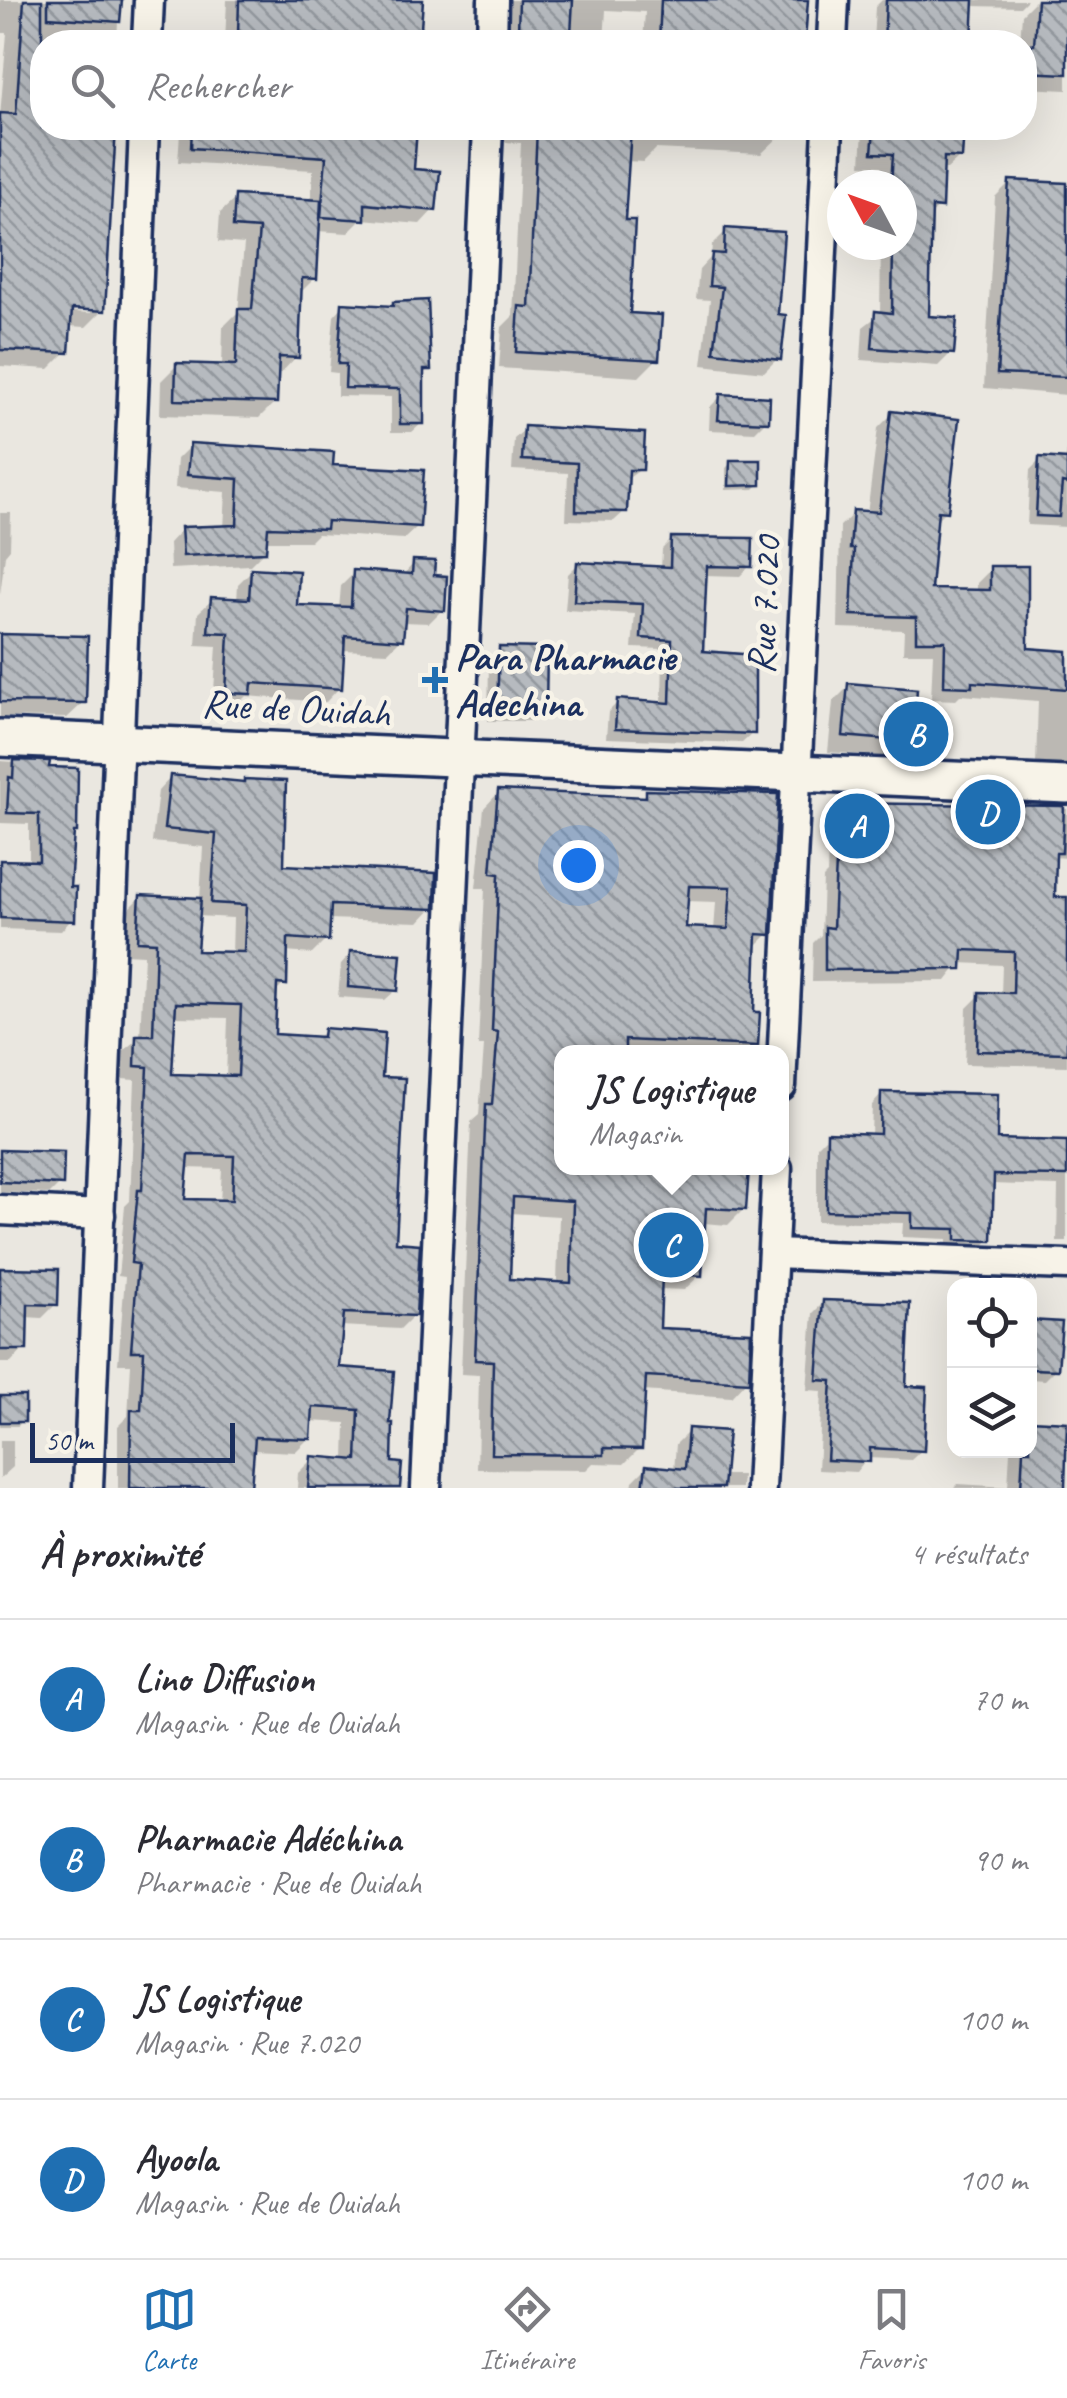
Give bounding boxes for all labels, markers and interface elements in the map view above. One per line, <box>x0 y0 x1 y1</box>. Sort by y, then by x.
search box <box>30 30 1037 140</box>
icon: search <box>65 58 120 113</box>
text: Rechercher <box>145 62 291 109</box>
north arrow <box>827 170 917 260</box>
street label: Rue 7.020 <box>735 532 793 675</box>
place label: Para Pharmacie Adechina <box>455 632 678 728</box>
marker: Para Pharmacie Adechina <box>424 669 446 691</box>
street label: Rue de Ouidah <box>201 678 392 738</box>
pin: B <box>884 696 948 772</box>
pin: D <box>956 774 1020 850</box>
pin: A <box>824 788 890 864</box>
your location <box>553 840 604 891</box>
popup <box>554 1045 789 1175</box>
text: JS Logistique <box>589 1066 754 1113</box>
text: Magasin <box>589 1113 682 1154</box>
pin: C <box>638 1208 704 1282</box>
map controls <box>947 1278 1037 1458</box>
button: locate <box>947 1278 1037 1368</box>
button: layers <box>947 1368 1037 1458</box>
scale bar <box>30 1418 235 1462</box>
text: 50 m <box>45 1423 93 1458</box>
text: À proximité <box>40 1527 200 1580</box>
text: 4 résultats <box>910 1533 1027 1574</box>
text: Lino Diffusion <box>135 1655 314 1702</box>
text: A <box>64 1679 81 1720</box>
text: 70 m <box>973 1679 1027 1720</box>
text: Magasin · Rue de Ouidah <box>135 1702 400 1743</box>
text: Pharmacie Adéchina <box>135 1815 401 1862</box>
text: B <box>64 1839 81 1880</box>
text: 90 m <box>973 1839 1027 1880</box>
text: Pharmacie · Rue de Ouidah <box>135 1862 421 1903</box>
text: JS Logistique <box>135 1975 300 2022</box>
text: C <box>65 1999 80 2040</box>
text: 100 m <box>958 1999 1027 2040</box>
text: Magasin · Rue 7.020 <box>135 2022 359 2063</box>
text: Ayoola <box>135 2135 217 2182</box>
text: D <box>63 2159 82 2200</box>
text: 100 m <box>958 2159 1027 2200</box>
text: Magasin · Rue de Ouidah <box>135 2182 400 2223</box>
tab: Carte <box>142 2282 197 2377</box>
tab: Itinéraire <box>480 2282 574 2377</box>
tab: Favoris <box>858 2282 925 2377</box>

